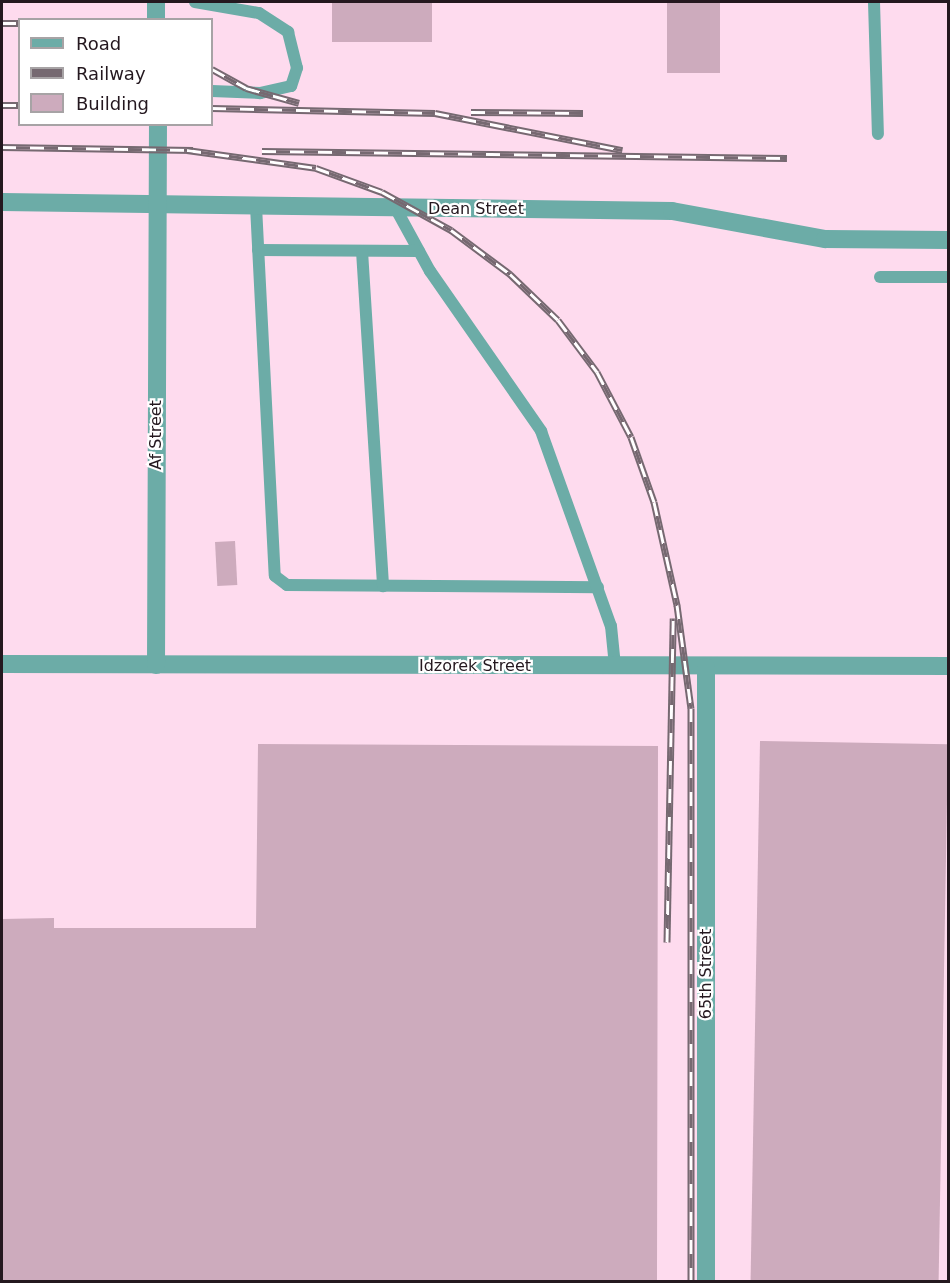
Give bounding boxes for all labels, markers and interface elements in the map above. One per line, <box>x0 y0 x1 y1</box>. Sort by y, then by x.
legend <box>18 18 213 126</box>
text: Road <box>76 33 121 54</box>
text: Railway <box>76 63 146 84</box>
text: Building <box>76 93 149 114</box>
street label: Dean Street <box>428 199 524 219</box>
street label: Af Street <box>146 400 166 470</box>
street label: Idzorek Street <box>419 656 531 676</box>
street label: 65th Street <box>696 929 716 1019</box>

